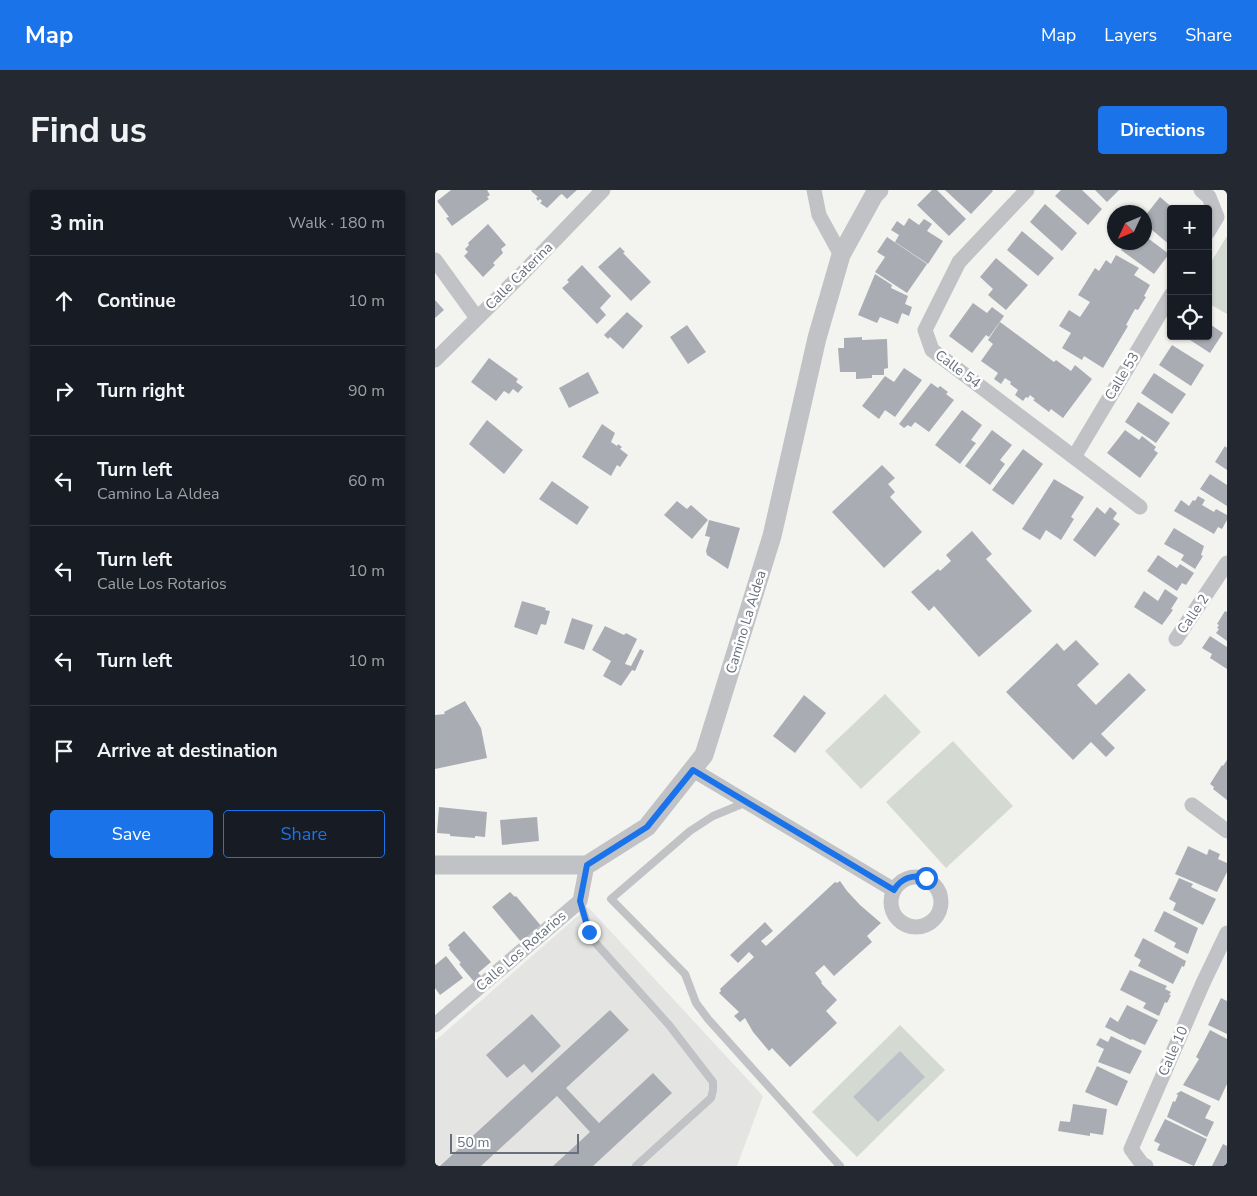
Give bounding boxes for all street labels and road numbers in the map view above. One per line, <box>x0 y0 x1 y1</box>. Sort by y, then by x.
street label: Calle Caterina <box>481 238 557 314</box>
street label: Calle 54 <box>931 346 985 392</box>
street label: Calle 53 <box>1100 349 1144 403</box>
street label: Camino La Aldea <box>721 568 771 676</box>
street label: Calle 2 <box>1173 590 1213 638</box>
street label: Calle Los Rotarios <box>472 906 570 995</box>
street label: Calle 10 <box>1154 1023 1192 1079</box>

